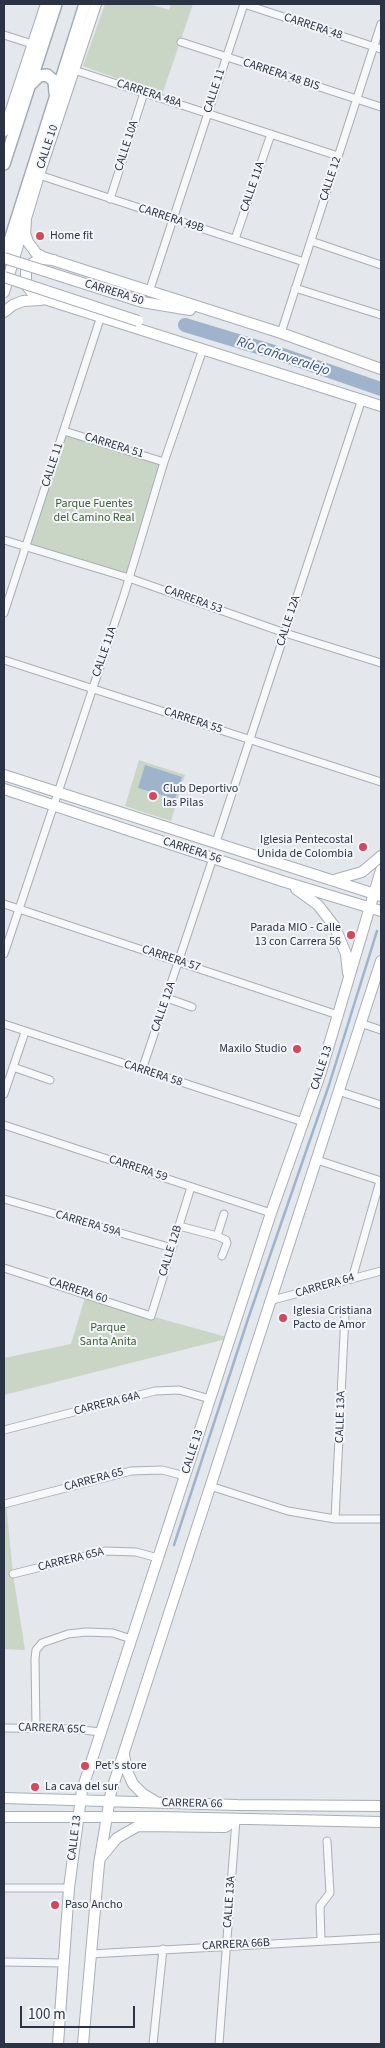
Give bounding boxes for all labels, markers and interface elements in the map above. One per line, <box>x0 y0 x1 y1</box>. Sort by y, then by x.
street label: CARRERA 48 <box>282 11 344 43</box>
street label: CARRERA 48 BIS <box>241 56 321 94</box>
street label: CALLE 11 <box>201 67 229 115</box>
street label: CARRERA 48A <box>115 77 183 111</box>
street label: CALLE 10A <box>112 119 142 173</box>
street label: CALLE 10 <box>34 123 62 171</box>
street label: CALLE 12 <box>317 155 345 203</box>
street label: CALLE 11A <box>238 160 268 214</box>
street label: CARRERA 49B <box>136 202 206 236</box>
place label: Home fit <box>50 229 93 243</box>
marker: Home fit <box>34 230 46 242</box>
street label: CARRERA 50 <box>83 277 145 309</box>
water label: Río Cañaveralejo <box>234 334 332 380</box>
street label: CARRERA 51 <box>83 430 145 462</box>
street label: CALLE 11 <box>39 441 67 489</box>
park label: Parque Fuentes del Camino Real <box>54 497 134 525</box>
street label: CARRERA 53 <box>162 583 224 617</box>
street label: CALLE 12A <box>274 594 304 648</box>
street label: CALLE 11A <box>90 625 120 679</box>
street label: CARRERA 55 <box>162 705 224 737</box>
place label: Club Deportivo las Pilas <box>163 782 238 810</box>
marker: Club Deportivo las Pilas <box>147 790 159 802</box>
place label: Iglesia Pentecostal Unida de Colombia <box>257 833 353 861</box>
street label: CARRERA 56 <box>161 835 223 867</box>
marker: Iglesia Pentecostal Unida de Colombia <box>357 841 369 853</box>
place label: Parada MIO - Calle 13 con Carrera 56 <box>250 921 341 949</box>
marker: Parada MIO - Calle 13 con Carrera 56 <box>345 929 357 941</box>
street label: CARRERA 57 <box>140 943 202 975</box>
street label: CALLE 12A <box>149 980 179 1034</box>
place label: Maxilo Studio <box>219 1042 287 1056</box>
marker: Maxilo Studio <box>291 1043 303 1055</box>
street label: CALLE 13 <box>308 1044 336 1092</box>
street label: CARRERA 58 <box>122 1058 184 1090</box>
street label: CARRERA 59 <box>107 1153 169 1185</box>
street label: CARRERA 59A <box>54 1208 122 1240</box>
street label: CALLE 12B <box>156 1224 186 1278</box>
street label: CARRERA 64 <box>294 1271 356 1301</box>
street label: CARRERA 60 <box>47 1275 109 1307</box>
place label: Iglesia Cristiana Pacto de Amor <box>293 1304 372 1332</box>
marker: Iglesia Cristiana Pacto de Amor <box>277 1312 289 1324</box>
park label: Parque Santa Anita <box>79 1321 137 1349</box>
street label: CARRERA 64A <box>73 1389 141 1419</box>
street label: CALLE 13A <box>333 1391 349 1443</box>
street label: CALLE 13 <box>179 1428 207 1476</box>
street label: CARRERA 65 <box>63 1465 125 1495</box>
street label: CARRERA 65A <box>37 1545 105 1575</box>
street label: CARRERA 65C <box>18 1721 86 1737</box>
place label: Pet's store <box>95 1759 147 1773</box>
marker: Pet's store <box>79 1760 91 1772</box>
place label: La cava del sur <box>45 1780 118 1794</box>
marker: La cava del sur <box>29 1781 41 1793</box>
street label: CARRERA 66 <box>161 1796 223 1812</box>
street label: CALLE 13 <box>65 1814 85 1862</box>
street label: CALLE 13A <box>221 1875 239 1929</box>
place label: Paso Ancho <box>65 1898 123 1912</box>
marker: Paso Ancho <box>49 1899 61 1911</box>
street label: CARRERA 66B <box>202 1936 270 1954</box>
scale bar <box>22 1996 138 2028</box>
text: 100 m <box>28 2004 66 2025</box>

